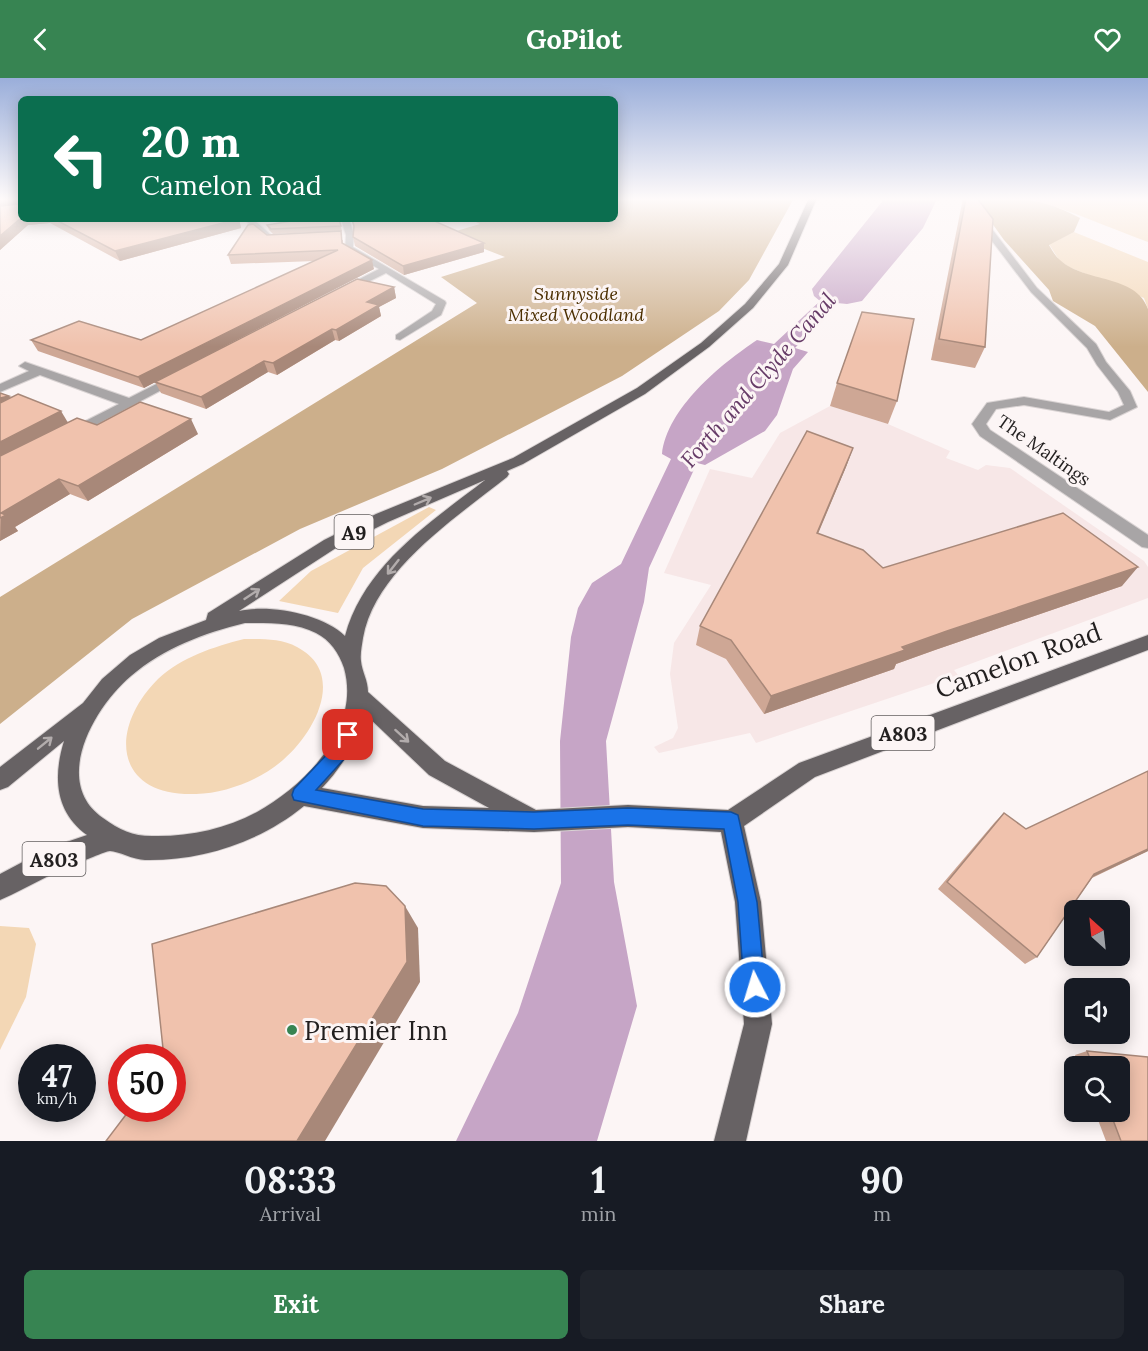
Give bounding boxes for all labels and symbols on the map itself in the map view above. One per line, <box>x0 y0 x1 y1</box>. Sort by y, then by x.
park label: Sunnyside Mixed Woodland <box>508 282 644 326</box>
water label: Forth and Clyde Canal <box>674 287 842 473</box>
street label: The Maltings <box>993 409 1095 491</box>
one-way arrow <box>413 495 431 506</box>
road number: A9 <box>334 515 374 549</box>
one-way arrow <box>387 558 399 574</box>
one-way arrow <box>243 588 260 600</box>
street label: Camelon Road <box>931 615 1105 705</box>
pin <box>322 709 373 760</box>
road number: A803 <box>872 716 934 750</box>
one-way arrow <box>394 728 409 742</box>
one-way arrow <box>37 737 53 750</box>
road number: A803 <box>22 842 86 876</box>
north arrow <box>1064 900 1130 966</box>
position arrow <box>723 955 787 1019</box>
place label: Premier Inn <box>304 1014 448 1047</box>
marker: Premier Inn <box>285 1023 299 1037</box>
speed limit sign: 50 <box>108 1044 186 1122</box>

